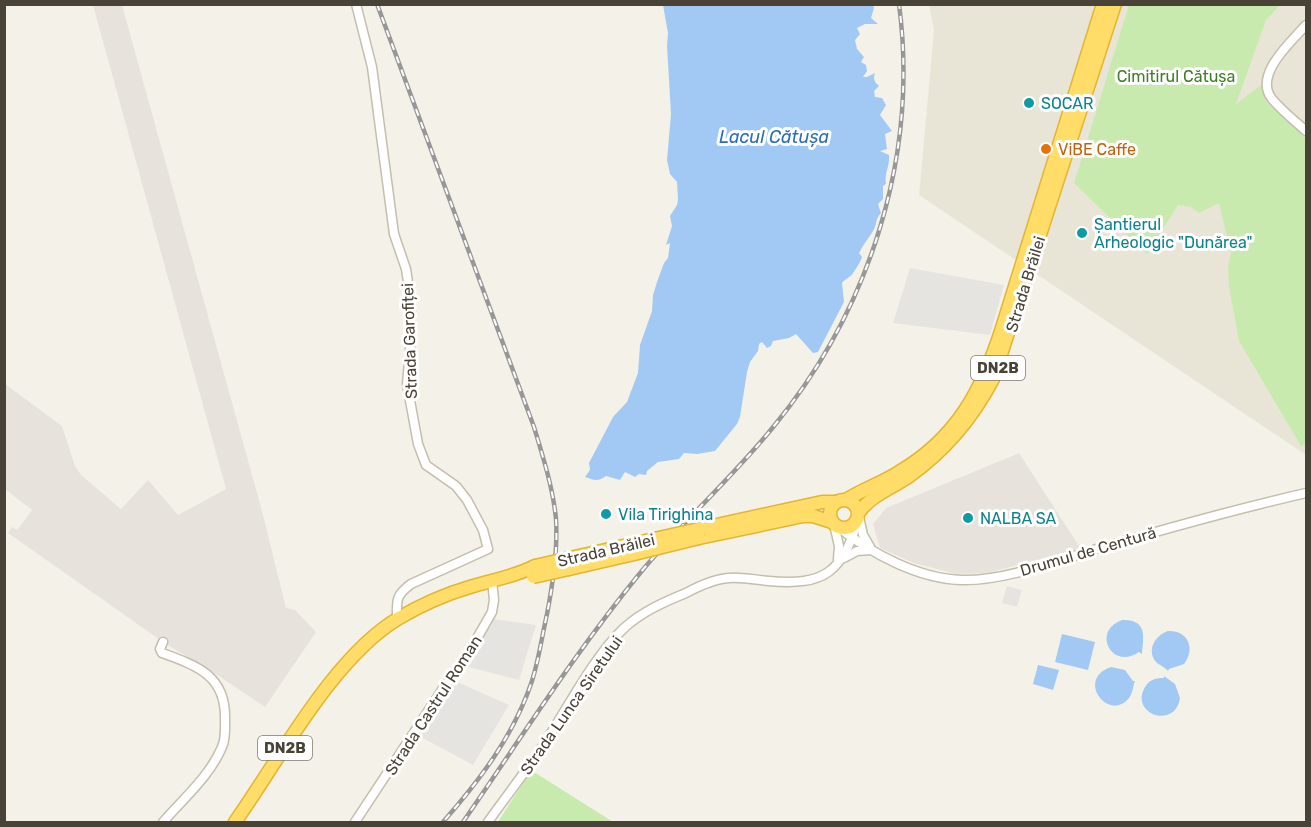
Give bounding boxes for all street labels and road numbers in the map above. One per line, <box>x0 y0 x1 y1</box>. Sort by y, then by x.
street label: Strada Brăilei <box>1002 234 1049 334</box>
street label: Strada Garofiței <box>398 283 421 399</box>
road number: DN2B <box>971 356 1025 380</box>
street label: Drumul de Centură <box>1018 523 1158 580</box>
street label: Strada Brăilei <box>556 530 657 571</box>
street label: Strada Castrul Roman <box>381 632 486 779</box>
street label: Strada Lunca Siretului <box>516 632 626 778</box>
road number: DN2B <box>258 736 312 760</box>

